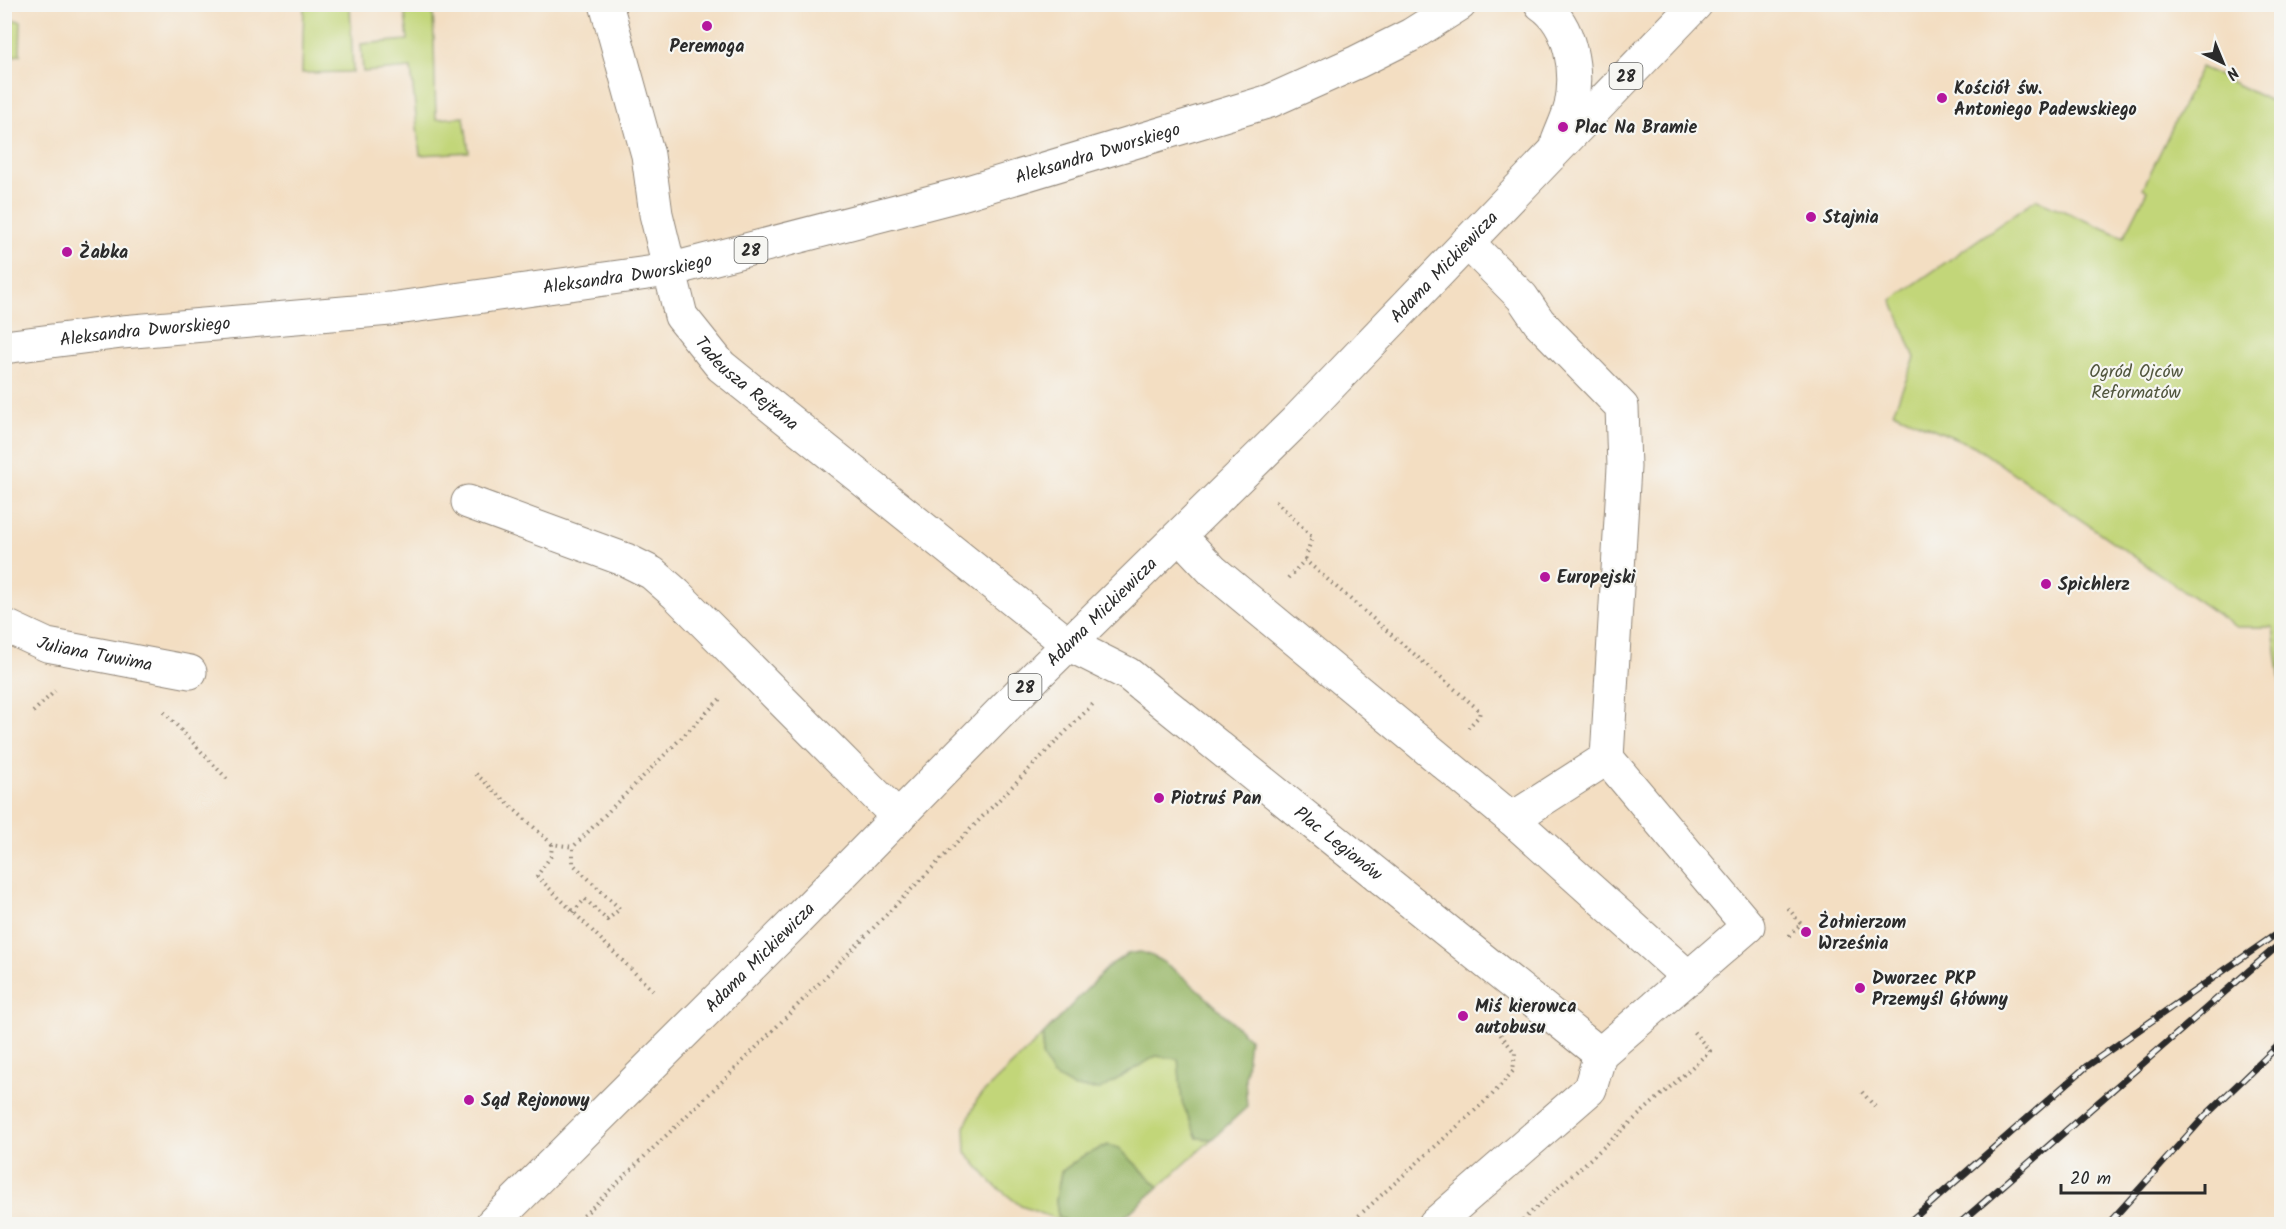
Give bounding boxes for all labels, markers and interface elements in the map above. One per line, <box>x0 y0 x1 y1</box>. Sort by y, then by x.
marker: Peremoga <box>700 19 714 33</box>
place label: Peremoga <box>670 33 744 62</box>
north arrow <box>2193 33 2253 93</box>
text: N <box>2220 60 2244 85</box>
road number: 28 <box>1610 63 1642 89</box>
place label: Kościół św. Antoniego Padewskiego <box>1954 75 2137 125</box>
marker: Kościół św. Antoniego Padewskiego <box>1935 91 1949 105</box>
place label: Plac Na Bramie <box>1575 114 1697 143</box>
street label: Aleksandra Dworskiego <box>1012 116 1184 193</box>
marker: Plac Na Bramie <box>1556 120 1570 134</box>
place label: Stajnia <box>1823 204 1879 233</box>
street label: Adama Mickiewicza <box>1384 205 1506 331</box>
marker: Stajnia <box>1804 210 1818 224</box>
road number: 28 <box>734 237 768 263</box>
place label: Żabka <box>79 239 128 268</box>
marker: Żabka <box>60 245 74 259</box>
street label: Aleksandra Dworskiego <box>541 246 716 303</box>
street label: Aleksandra Dworskiego <box>58 310 232 356</box>
street label: Tadeusza Rejtana <box>686 330 805 439</box>
park label: Ogród Ojców Reformatów <box>2089 358 2184 408</box>
street label: Adama Mickiewicza <box>1040 551 1165 674</box>
place label: Europejski <box>1557 564 1636 593</box>
marker: Europejski <box>1538 570 1552 584</box>
place label: Spichlerz <box>2058 571 2130 600</box>
marker: Spichlerz <box>2039 577 2053 591</box>
street label: Juliana Tuwima <box>31 629 155 681</box>
road number: 28 <box>1008 674 1042 700</box>
place label: Piotruś Pan <box>1171 785 1262 814</box>
marker: Piotruś Pan <box>1152 791 1166 805</box>
street label: Plac Legionów <box>1287 800 1389 890</box>
street label: Adama Mickiewicza <box>699 896 823 1020</box>
place label: Żołnierzom Września <box>1818 909 1907 959</box>
marker: Żołnierzom Września <box>1799 925 1813 939</box>
place label: Dworzec PKP Przemyśl Główny <box>1872 965 2009 1015</box>
marker: Dworzec PKP Przemyśl Główny <box>1853 981 1867 995</box>
place label: Miś kierowca autobusu <box>1475 993 1576 1043</box>
marker: Miś kierowca autobusu <box>1456 1009 1470 1023</box>
place label: Sąd Rejonowy <box>481 1087 590 1116</box>
marker: Sąd Rejonowy <box>462 1093 476 1107</box>
scale bar <box>2061 1157 2205 1195</box>
text: 20 m <box>2070 1165 2111 1194</box>

